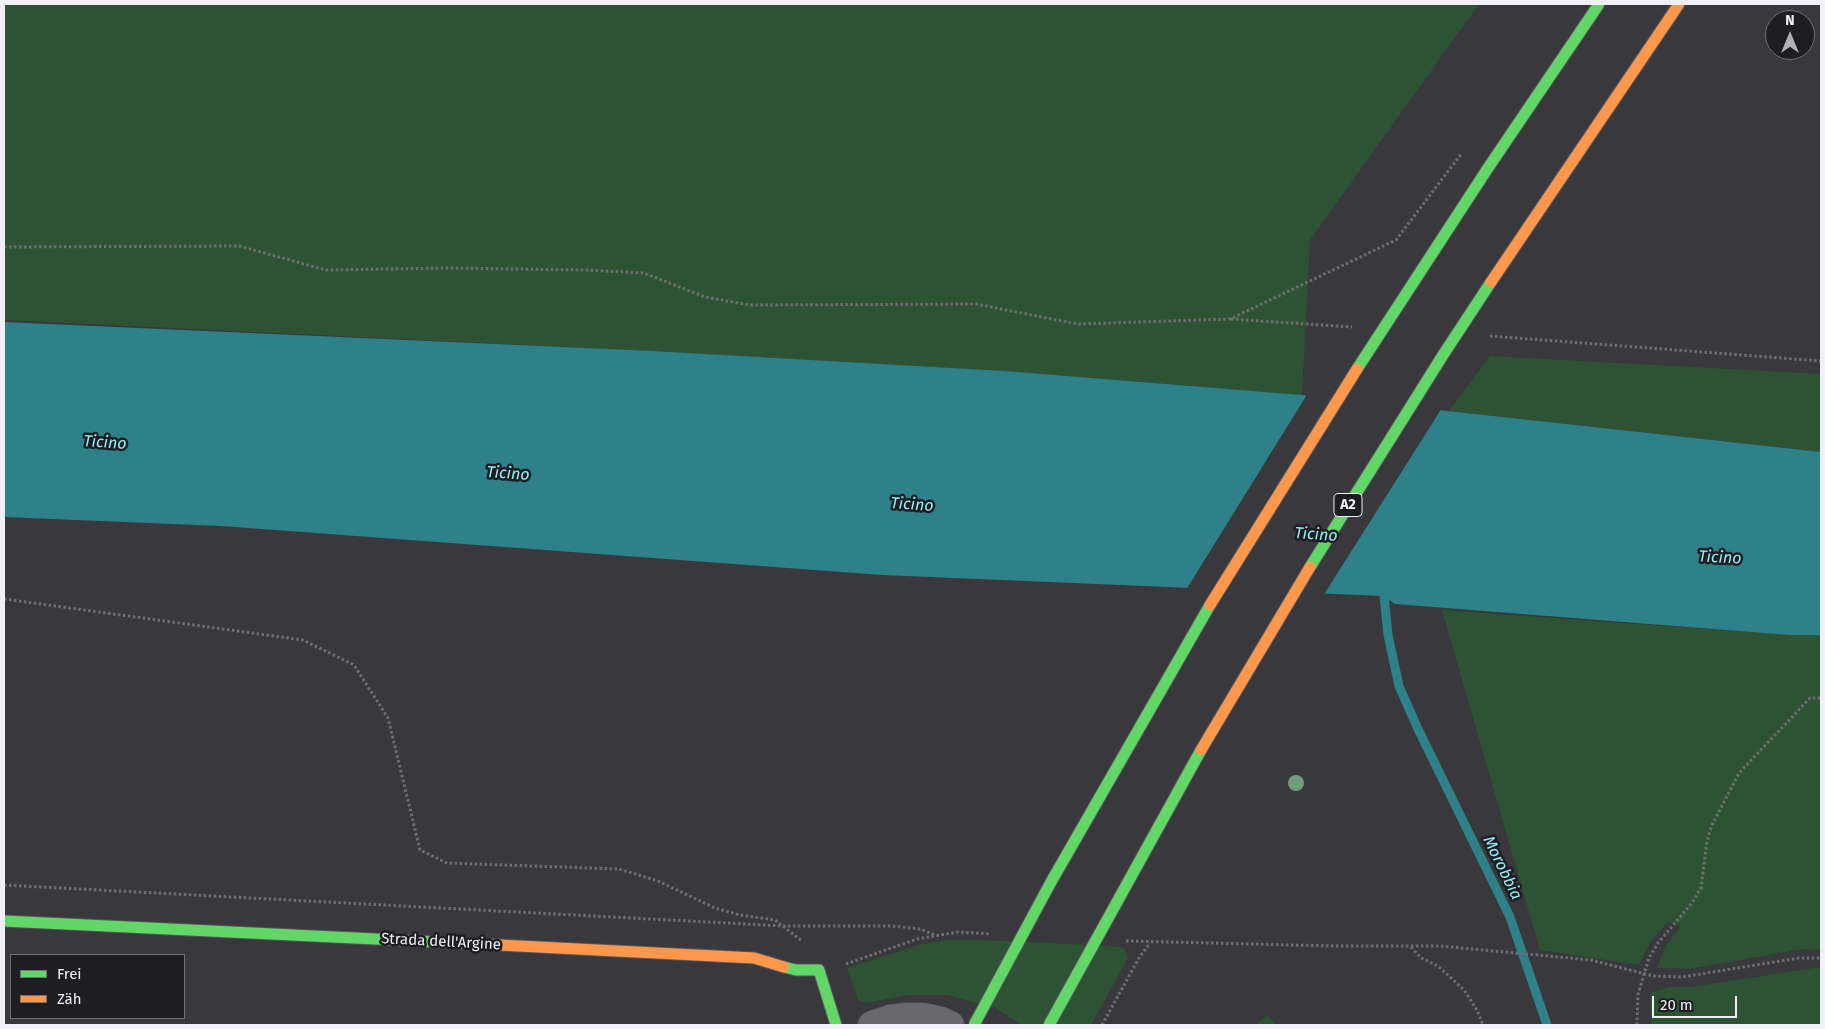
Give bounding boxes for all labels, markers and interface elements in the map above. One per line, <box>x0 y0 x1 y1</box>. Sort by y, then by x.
north arrow <box>1765 10 1815 60</box>
text: N <box>1785 12 1795 29</box>
water label: Ticino <box>83 432 127 454</box>
water label: Ticino <box>486 463 530 485</box>
water label: Ticino <box>890 494 934 516</box>
road number: A2 <box>1334 494 1362 516</box>
water label: Ticino <box>1294 524 1338 546</box>
water label: Ticino <box>1698 547 1742 569</box>
water label: Morobbia <box>1478 833 1526 903</box>
street label: Strada dell'Argine <box>381 930 501 954</box>
legend <box>10 954 185 1019</box>
text: Frei <box>57 965 82 983</box>
scale bar <box>1655 986 1740 1018</box>
text: Zäh <box>57 990 82 1008</box>
text: 20 m <box>1660 996 1693 1014</box>

